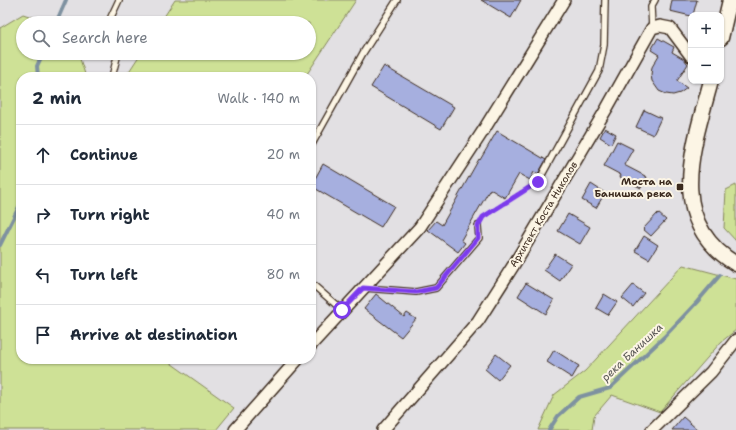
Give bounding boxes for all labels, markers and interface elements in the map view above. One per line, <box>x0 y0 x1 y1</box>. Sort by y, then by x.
map controls <box>688 12 724 84</box>
button: + <box>688 12 724 48</box>
search box <box>16 16 316 60</box>
icon: search <box>30 27 52 49</box>
text: Search here <box>62 28 148 48</box>
button: − <box>688 48 724 84</box>
text: 2 min <box>32 87 82 109</box>
text: Walk · 140 m <box>217 90 300 107</box>
icon: ahead <box>32 144 54 166</box>
text: Continue <box>70 145 138 165</box>
text: 20 m <box>267 146 300 163</box>
street label: Архитект Коста Николов <box>507 159 580 270</box>
route end <box>529 173 547 191</box>
place label: Моста на Банишка река <box>594 175 672 200</box>
marker: Моста на Банишка река <box>675 182 685 192</box>
icon: right <box>32 204 54 226</box>
text: Turn right <box>70 205 150 225</box>
text: 40 m <box>266 206 300 223</box>
icon: left <box>32 264 54 286</box>
text: Turn left <box>70 265 138 285</box>
text: 80 m <box>266 266 300 283</box>
route start <box>333 301 351 319</box>
water label: река Банишка <box>598 320 666 385</box>
icon: arrive <box>32 324 54 346</box>
text: Arrive at destination <box>70 325 238 345</box>

